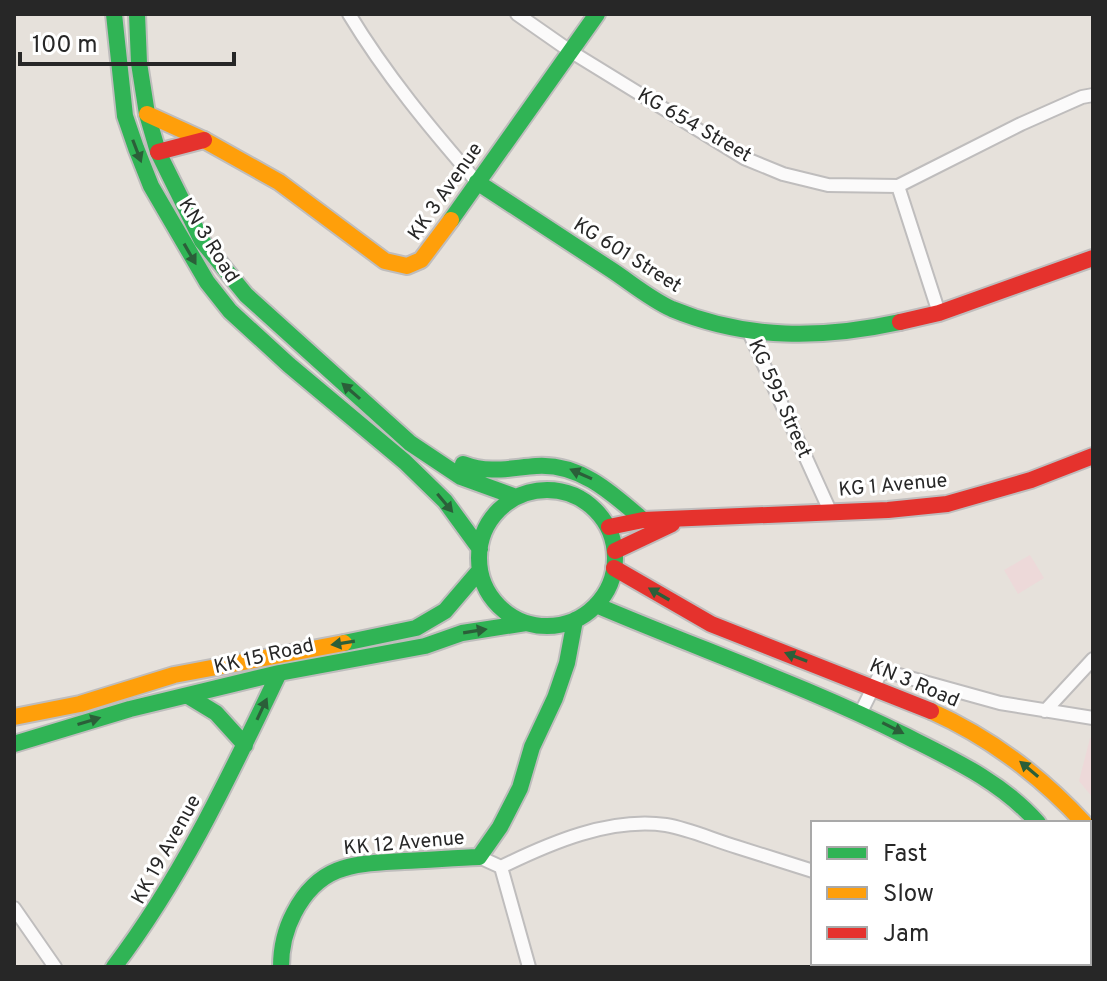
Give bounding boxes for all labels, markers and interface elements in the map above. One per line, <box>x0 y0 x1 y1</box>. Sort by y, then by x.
scale bar <box>20 16 234 66</box>
text: 100 m <box>32 31 98 61</box>
street label: KG 654 Street <box>632 83 756 169</box>
street label: KK 3 Avenue <box>403 138 489 246</box>
one-way arrow <box>131 139 144 163</box>
street label: KN 3 Road <box>172 194 244 288</box>
street label: KG 601 Street <box>568 212 686 300</box>
one-way arrow <box>183 243 197 265</box>
street label: KG 595 Street <box>741 336 817 462</box>
one-way arrow <box>342 383 361 401</box>
one-way arrow <box>569 467 593 480</box>
street label: KG 1 Avenue <box>838 468 948 504</box>
one-way arrow <box>436 493 453 513</box>
one-way arrow <box>648 587 670 601</box>
one-way arrow <box>462 624 487 637</box>
street label: KK 15 Road <box>211 633 317 681</box>
one-way arrow <box>330 637 355 650</box>
one-way arrow <box>784 650 808 663</box>
street label: KN 3 Road <box>865 653 963 715</box>
one-way arrow <box>255 697 269 721</box>
one-way arrow <box>77 714 101 727</box>
one-way arrow <box>881 721 904 734</box>
one-way arrow <box>1019 761 1039 778</box>
street label: KK 19 Avenue <box>126 791 208 909</box>
legend <box>811 821 1091 965</box>
street label: KK 12 Avenue <box>342 826 466 862</box>
text: Fast <box>883 840 927 870</box>
text: Slow <box>883 880 934 910</box>
text: Jam <box>883 920 929 950</box>

